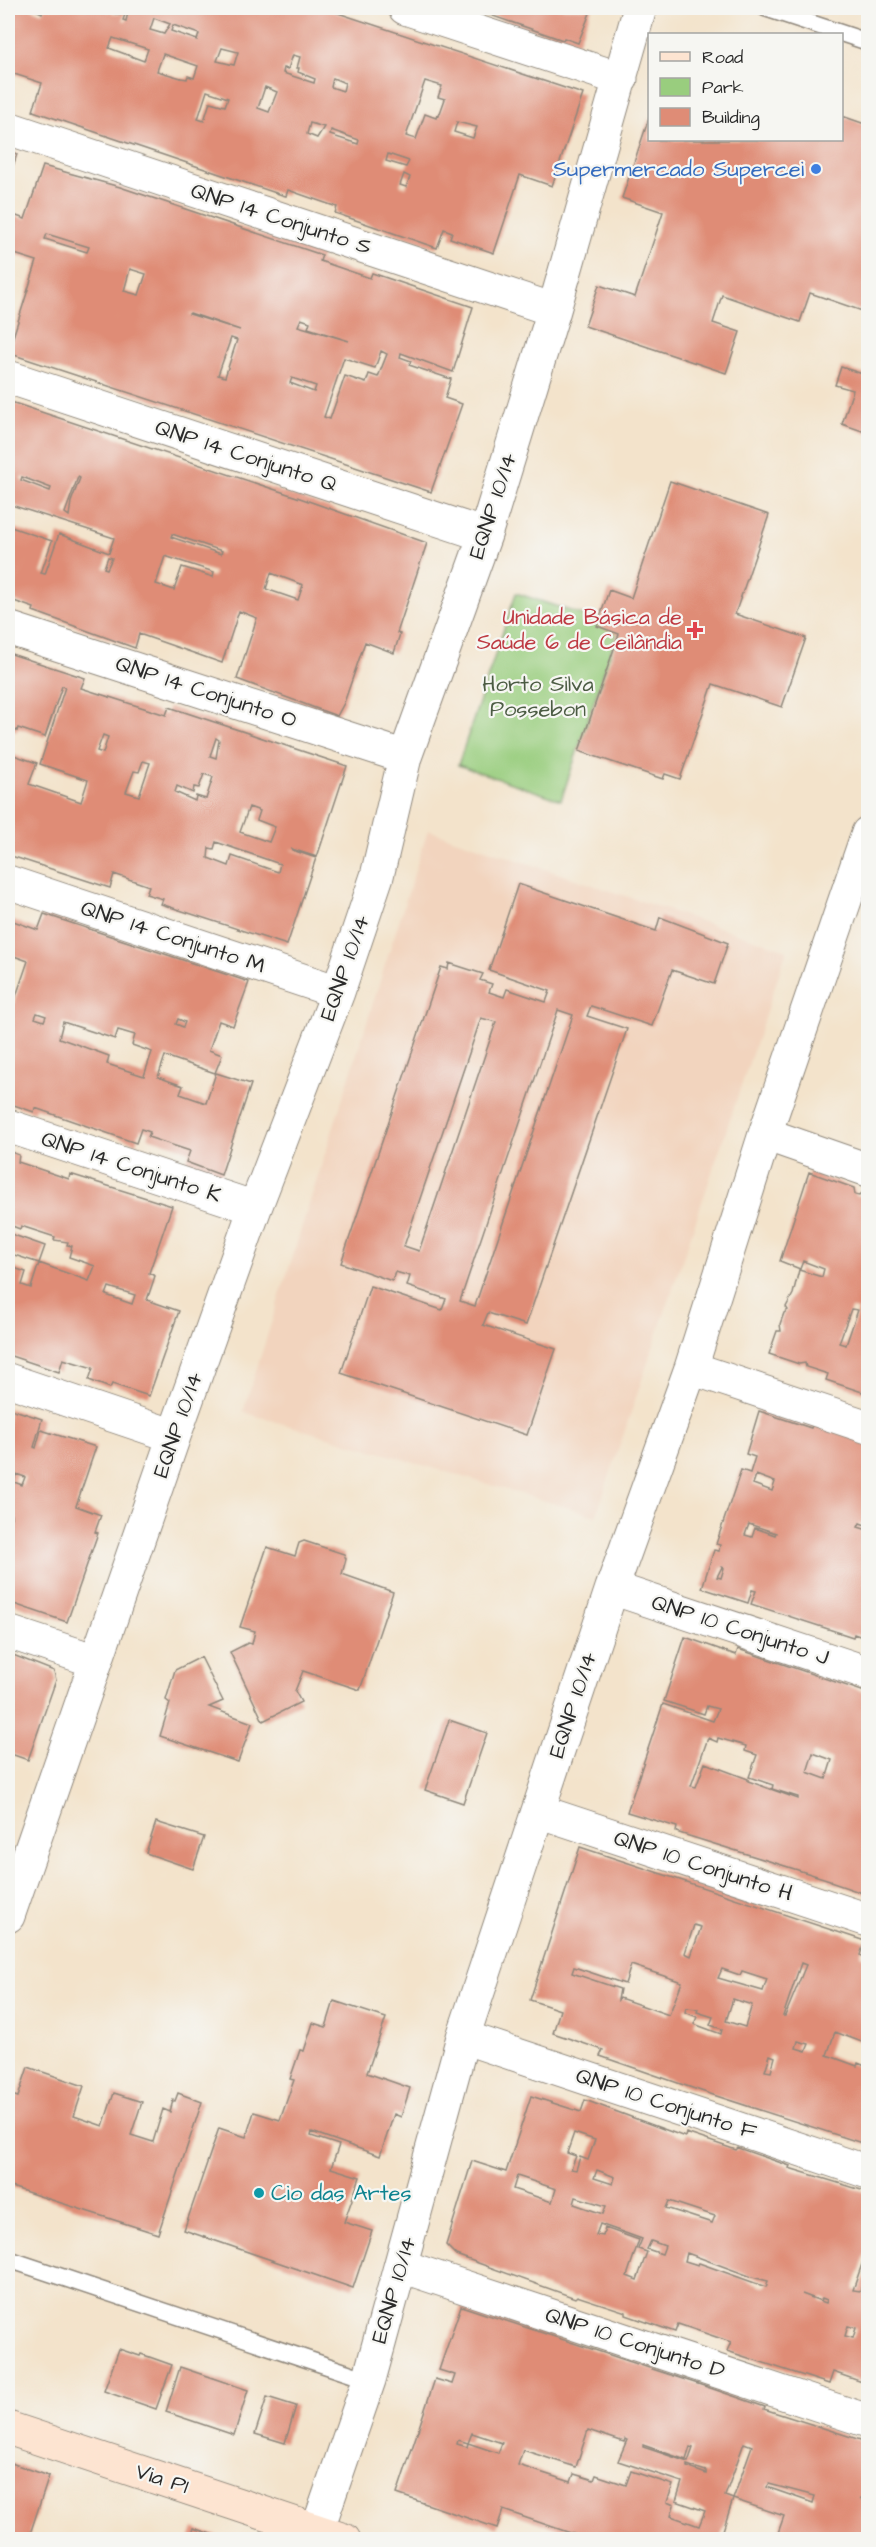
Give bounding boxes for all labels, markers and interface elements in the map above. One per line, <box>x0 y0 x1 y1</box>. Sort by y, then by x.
legend <box>648 33 843 141</box>
text: Road <box>702 45 743 70</box>
text: Park <box>702 75 744 100</box>
text: Building <box>702 105 760 131</box>
place label: Supermercado Supercei <box>553 154 804 185</box>
marker: Supermercado Supercei <box>809 162 823 176</box>
street label: QNP 14 Conjunto S <box>187 175 375 263</box>
street label: QNP 14 Conjunto Q <box>151 412 341 500</box>
street label: EQNP 10/14 <box>461 449 525 563</box>
place label: Unidade Básica de Saúde 6 de Ceilândia <box>477 602 682 658</box>
marker: Unidade Básica de Saúde 6 de Ceilândia <box>686 621 704 639</box>
street label: QNP 14 Conjunto O <box>111 648 301 736</box>
park label: Horto Silva Possebon <box>482 669 594 725</box>
street label: QNP 14 Conjunto M <box>77 893 269 981</box>
street label: EQNP 10/14 <box>312 911 378 1025</box>
street label: QNP 14 Conjunto K <box>37 1123 226 1211</box>
street label: EQNP 10/14 <box>145 1368 211 1482</box>
street label: QNP 10 Conjunto J <box>647 1587 833 1673</box>
street label: EQNP 10/14 <box>541 1648 605 1762</box>
street label: QNP 10 Conjunto H <box>610 1822 796 1910</box>
street label: QNP 10 Conjunto F <box>572 2060 761 2148</box>
place label: Cio das Artes <box>271 2178 412 2209</box>
marker: Cio das Artes <box>252 2186 266 2200</box>
street label: EQNP 10/14 <box>364 2233 424 2347</box>
street label: QNP 10 Conjunto D <box>541 2299 729 2387</box>
street label: Via P1 <box>132 2456 193 2502</box>

